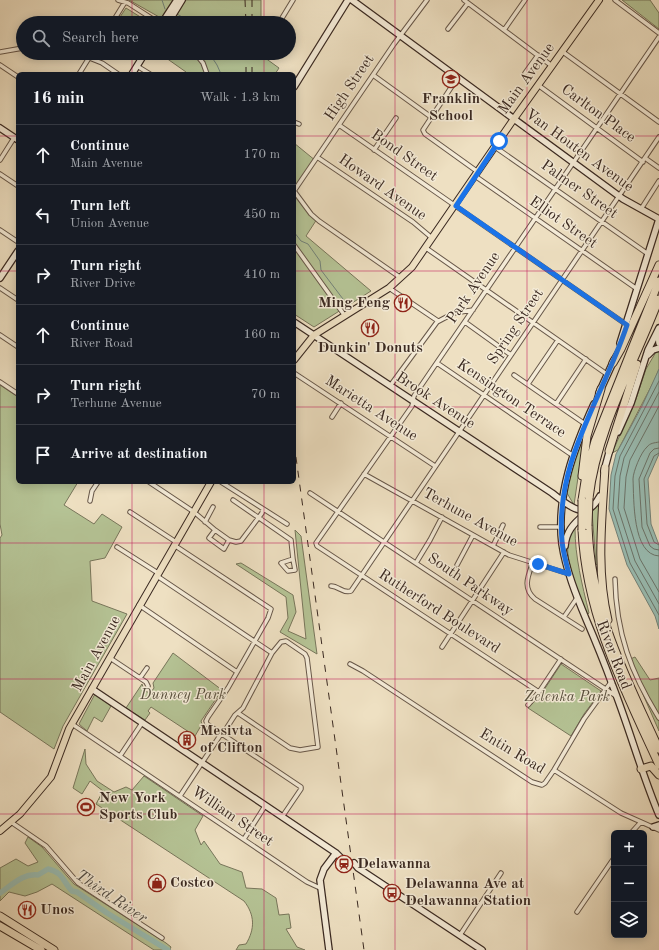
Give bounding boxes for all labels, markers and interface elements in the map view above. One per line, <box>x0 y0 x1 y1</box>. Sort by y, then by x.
search box <box>16 16 296 60</box>
icon: search <box>30 27 52 49</box>
text: Search here <box>62 31 139 46</box>
street label: Main Avenue <box>496 41 558 117</box>
street label: High Street <box>323 52 377 124</box>
school or university icon: Franklin School <box>441 69 461 89</box>
street label: Carlton Place <box>558 82 638 146</box>
text: 16 min <box>32 90 85 107</box>
text: Walk · 1.3 km <box>200 91 280 104</box>
place label: Franklin School <box>422 92 480 124</box>
street label: Van Houten Avenue <box>522 107 636 195</box>
street label: Bond Street <box>368 128 440 184</box>
route start <box>490 132 508 150</box>
text: Continue <box>70 139 129 154</box>
icon: ahead <box>32 144 54 166</box>
text: 170 m <box>243 148 280 161</box>
street label: Howard Avenue <box>335 152 429 224</box>
text: Main Avenue <box>70 157 143 170</box>
street label: Palmer Street <box>538 158 620 222</box>
street label: Elliot Street <box>526 194 600 252</box>
text: Turn left <box>70 199 130 214</box>
icon: left <box>32 204 54 226</box>
text: 450 m <box>243 208 280 221</box>
text: Union Avenue <box>70 217 149 230</box>
street label: Park Avenue <box>445 249 503 326</box>
text: Turn right <box>70 259 141 274</box>
icon: right <box>32 264 54 286</box>
text: 410 m <box>243 268 280 281</box>
text: River Drive <box>70 277 135 290</box>
street label: Spring Street <box>485 287 547 367</box>
restaurant icon: Ming Feng <box>393 293 413 313</box>
place label: Ming Feng <box>318 296 391 311</box>
restaurant icon: Dunkin' Donuts <box>360 318 380 338</box>
text: Continue <box>70 319 129 334</box>
icon: ahead <box>32 324 54 346</box>
text: 160 m <box>243 328 280 341</box>
text: River Road <box>70 337 133 350</box>
place label: Dunkin' Donuts <box>317 341 423 356</box>
street label: Kensington Terrace <box>454 357 568 441</box>
street label: Brook Avenue <box>393 370 477 432</box>
street label: Marietta Avenue <box>322 374 420 444</box>
text: Turn right <box>70 379 141 394</box>
icon: right <box>32 384 54 406</box>
text: 70 m <box>251 388 280 401</box>
text: Terhune Avenue <box>70 397 162 410</box>
icon: arrive <box>32 444 54 466</box>
text: Arrive at destination <box>70 447 208 462</box>
street label: Terhune Avenue <box>420 486 520 550</box>
street label: South Parkway <box>425 551 515 619</box>
route end <box>529 555 547 573</box>
street label: Rutherford Boulevard <box>376 567 503 657</box>
street label: Main Avenue <box>70 614 124 694</box>
street label: River Road <box>593 618 633 692</box>
park label: Dunney Park <box>139 688 226 703</box>
park label: Zelenka Park <box>524 690 610 705</box>
place label: Mesivta of Clifton <box>200 724 263 756</box>
street label: Entin Road <box>477 727 547 777</box>
building icon: Mesivta of Clifton <box>177 730 197 750</box>
street label: William Street <box>188 784 276 850</box>
place label: New York Sports Club <box>99 791 177 823</box>
sports icon: New York Sports Club <box>76 797 96 817</box>
map controls <box>611 830 647 938</box>
button: + <box>611 830 647 866</box>
station icon: Delawanna <box>334 854 354 874</box>
place label: Delawanna <box>357 857 431 872</box>
button: − <box>611 866 647 902</box>
water label: Third River <box>72 867 151 927</box>
shop icon: Costco <box>147 873 167 893</box>
place label: Costco <box>170 876 214 891</box>
place label: Delawanna Ave at Delawanna Station <box>405 877 531 909</box>
bus stop icon: Delawanna Ave at Delawanna Station <box>382 883 402 903</box>
restaurant icon: Unos <box>17 900 37 920</box>
button: layers <box>611 902 647 938</box>
place label: Unos <box>40 903 74 918</box>

